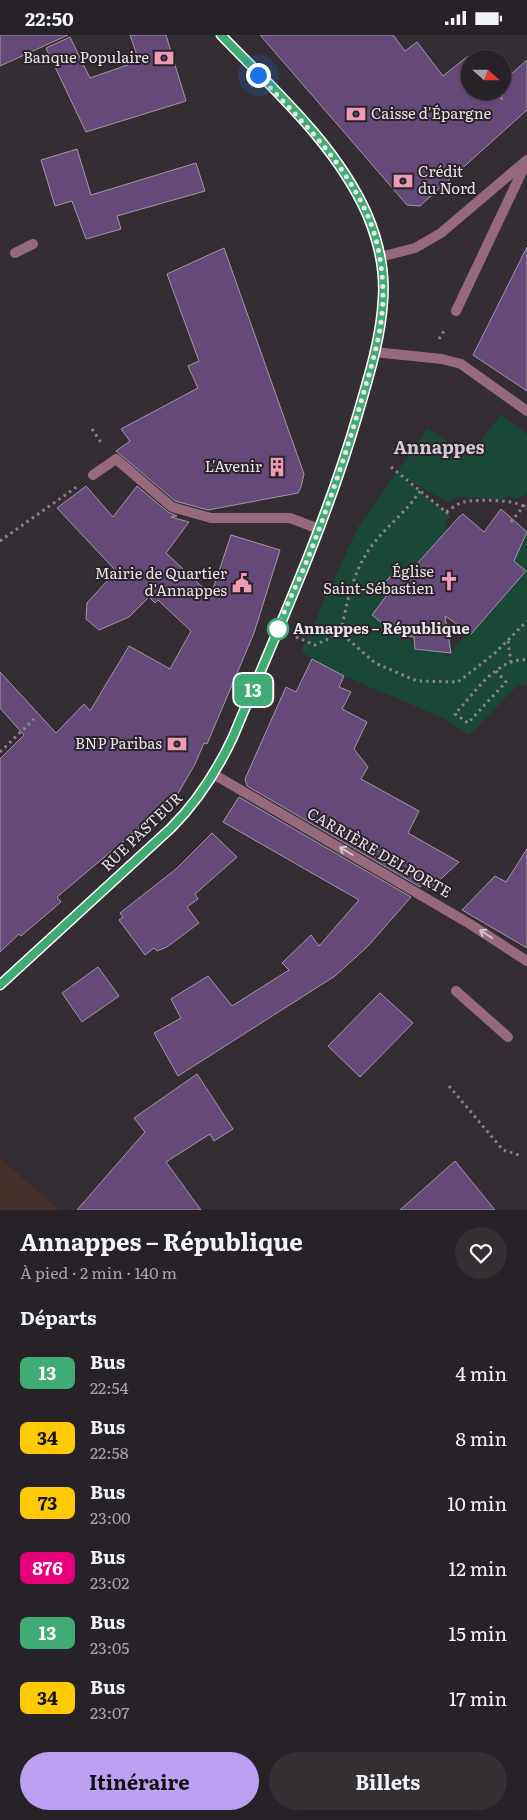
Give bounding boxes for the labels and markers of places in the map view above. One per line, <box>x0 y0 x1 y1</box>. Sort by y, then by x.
place label: Banque Populaire <box>23 45 149 68</box>
bank icon: Banque Populaire <box>153 47 175 69</box>
place label: Caisse d'Épargne <box>371 101 492 124</box>
bank icon: Caisse d'Épargne <box>345 103 367 125</box>
place label: Crédit du Nord <box>418 159 476 199</box>
bank icon: Crédit du Nord <box>392 170 414 192</box>
place label: L'Avenir <box>205 454 262 477</box>
building icon: L'Avenir <box>266 456 288 478</box>
place label: Église Saint-Sébastien <box>323 559 434 599</box>
place label: Mairie de Quartier d'Annappes <box>95 561 227 601</box>
church icon: Église Saint-Sébastien <box>438 570 460 592</box>
public building icon: Mairie de Quartier d'Annappes <box>231 572 253 594</box>
place label: Annappes – République <box>293 616 470 639</box>
marker: Annappes – République <box>267 618 289 640</box>
place label: BNP Paribas <box>75 731 162 754</box>
bank icon: BNP Paribas <box>166 733 188 755</box>

